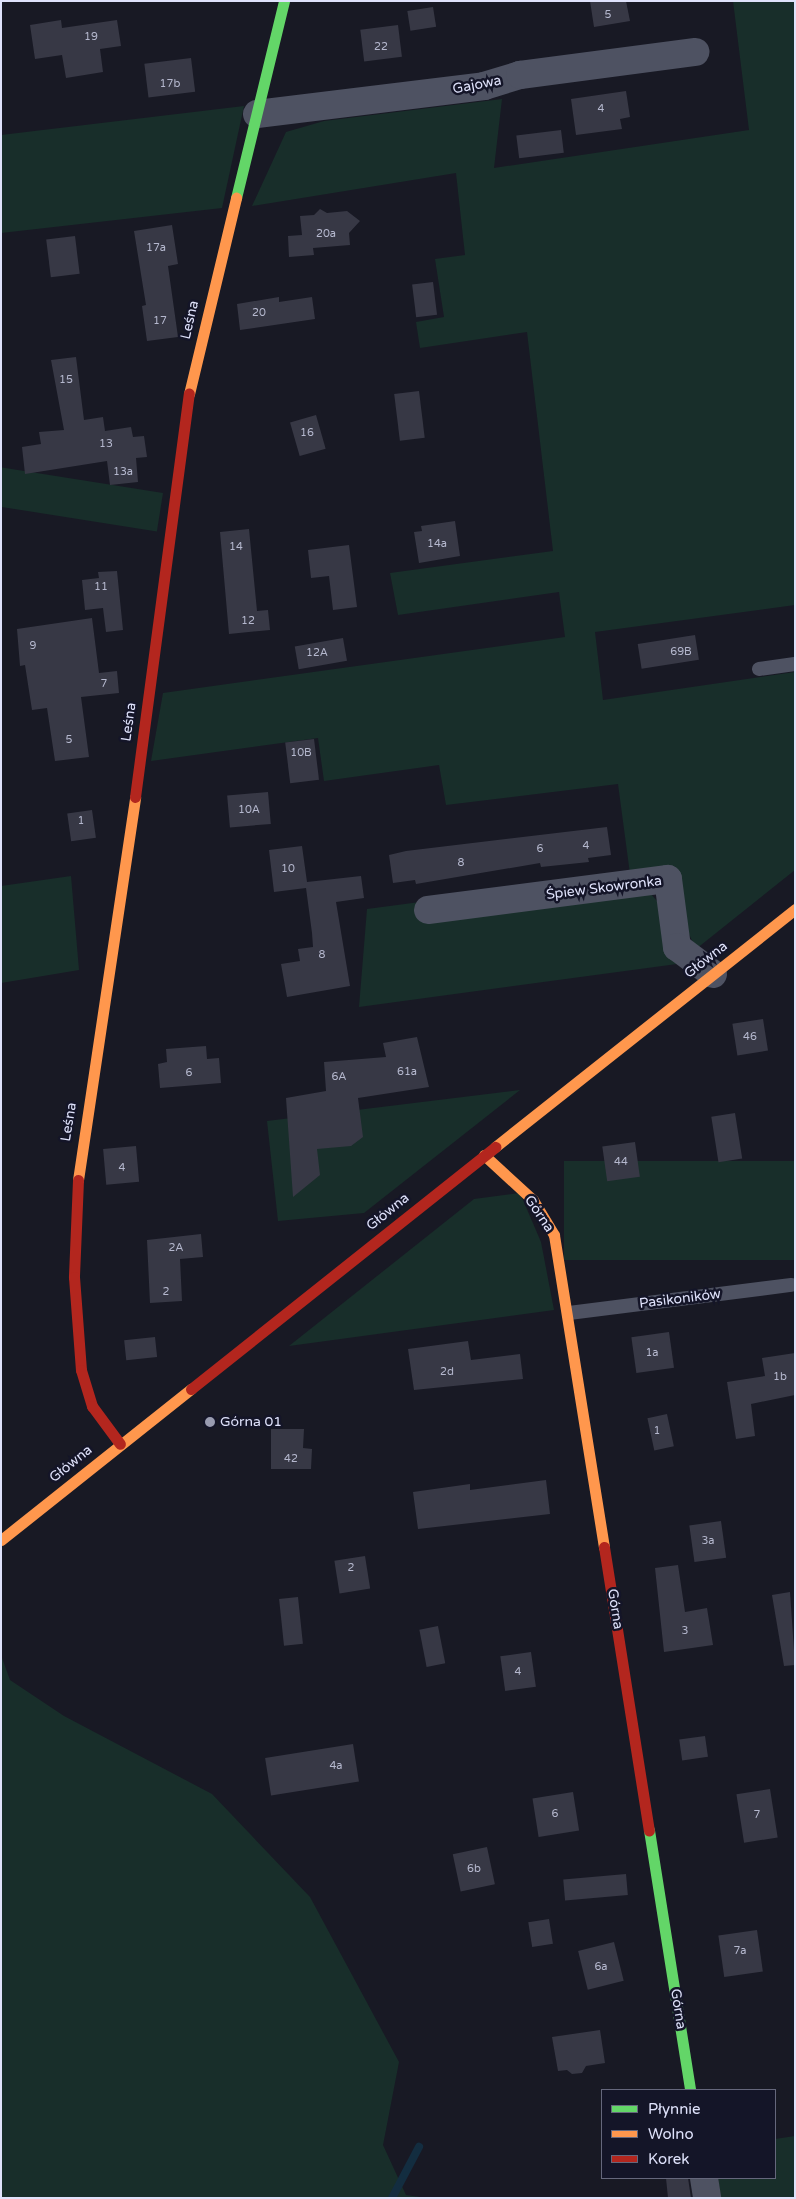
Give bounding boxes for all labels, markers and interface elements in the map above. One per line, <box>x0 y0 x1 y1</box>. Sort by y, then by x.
house number: 5 <box>605 8 611 22</box>
house number: 19 <box>84 30 98 44</box>
house number: 22 <box>374 40 388 54</box>
street label: Gajowa <box>451 72 503 98</box>
house number: 17b <box>160 77 180 91</box>
house number: 4 <box>598 102 604 116</box>
house number: 20a <box>316 227 336 241</box>
house number: 17a <box>146 241 166 255</box>
street label: Leśna <box>177 299 203 341</box>
house number: 20 <box>252 306 266 320</box>
house number: 17 <box>153 314 167 328</box>
house number: 15 <box>59 373 73 387</box>
house number: 16 <box>300 426 314 440</box>
house number: 13 <box>99 437 113 451</box>
house number: 13a <box>113 465 133 479</box>
house number: 14a <box>427 537 447 551</box>
house number: 14 <box>229 540 243 554</box>
house number: 11 <box>94 580 108 594</box>
house number: 12 <box>241 614 255 628</box>
house number: 9 <box>30 639 36 653</box>
house number: 69B <box>670 645 692 659</box>
house number: 12A <box>306 646 328 660</box>
house number: 7 <box>101 677 107 691</box>
street label: Leśna <box>118 701 140 743</box>
house number: 5 <box>66 733 72 747</box>
house number: 10B <box>290 746 312 760</box>
house number: 10A <box>238 803 260 817</box>
house number: 1 <box>78 814 84 828</box>
house number: 4 <box>583 839 589 853</box>
house number: 6 <box>537 842 543 856</box>
house number: 8 <box>458 856 464 870</box>
house number: 10 <box>281 862 295 876</box>
street label: Śpiew Skowronka <box>545 873 663 903</box>
street label: Główna <box>681 938 731 982</box>
house number: 8 <box>319 948 325 962</box>
house number: 46 <box>743 1030 757 1044</box>
house number: 61a <box>397 1065 417 1079</box>
house number: 6 <box>186 1066 192 1080</box>
house number: 6A <box>331 1070 347 1084</box>
street label: Leśna <box>58 1101 80 1143</box>
house number: 44 <box>614 1155 628 1169</box>
house number: 4 <box>119 1161 125 1175</box>
street label: Główna <box>363 1190 413 1234</box>
street label: Górna <box>521 1192 557 1236</box>
house number: 2A <box>168 1241 184 1255</box>
house number: 2 <box>163 1285 169 1299</box>
street label: Pasikoników <box>638 1286 722 1312</box>
house number: 1a <box>645 1346 659 1360</box>
house number: 2d <box>440 1365 454 1379</box>
house number: 1b <box>773 1370 787 1384</box>
place label: Górna 01 <box>220 1414 282 1430</box>
marker: Górna 01 <box>204 1416 216 1428</box>
house number: 1 <box>654 1424 660 1438</box>
street label: Główna <box>46 1442 96 1486</box>
house number: 42 <box>284 1452 298 1466</box>
house number: 3a <box>701 1534 715 1548</box>
house number: 2 <box>348 1561 354 1575</box>
street label: Górna <box>604 1588 626 1630</box>
house number: 3 <box>682 1624 688 1638</box>
house number: 4 <box>515 1665 521 1679</box>
house number: 4a <box>329 1759 343 1773</box>
house number: 6 <box>552 1807 558 1821</box>
house number: 7 <box>754 1808 760 1822</box>
house number: 6b <box>467 1862 481 1876</box>
house number: 7a <box>733 1944 747 1958</box>
house number: 6a <box>594 1960 608 1974</box>
street label: Górna <box>667 1988 689 2030</box>
legend <box>601 2089 776 2179</box>
text: Płynnie <box>648 2100 701 2118</box>
text: Wolno <box>648 2125 694 2143</box>
text: Korek <box>648 2150 689 2168</box>

